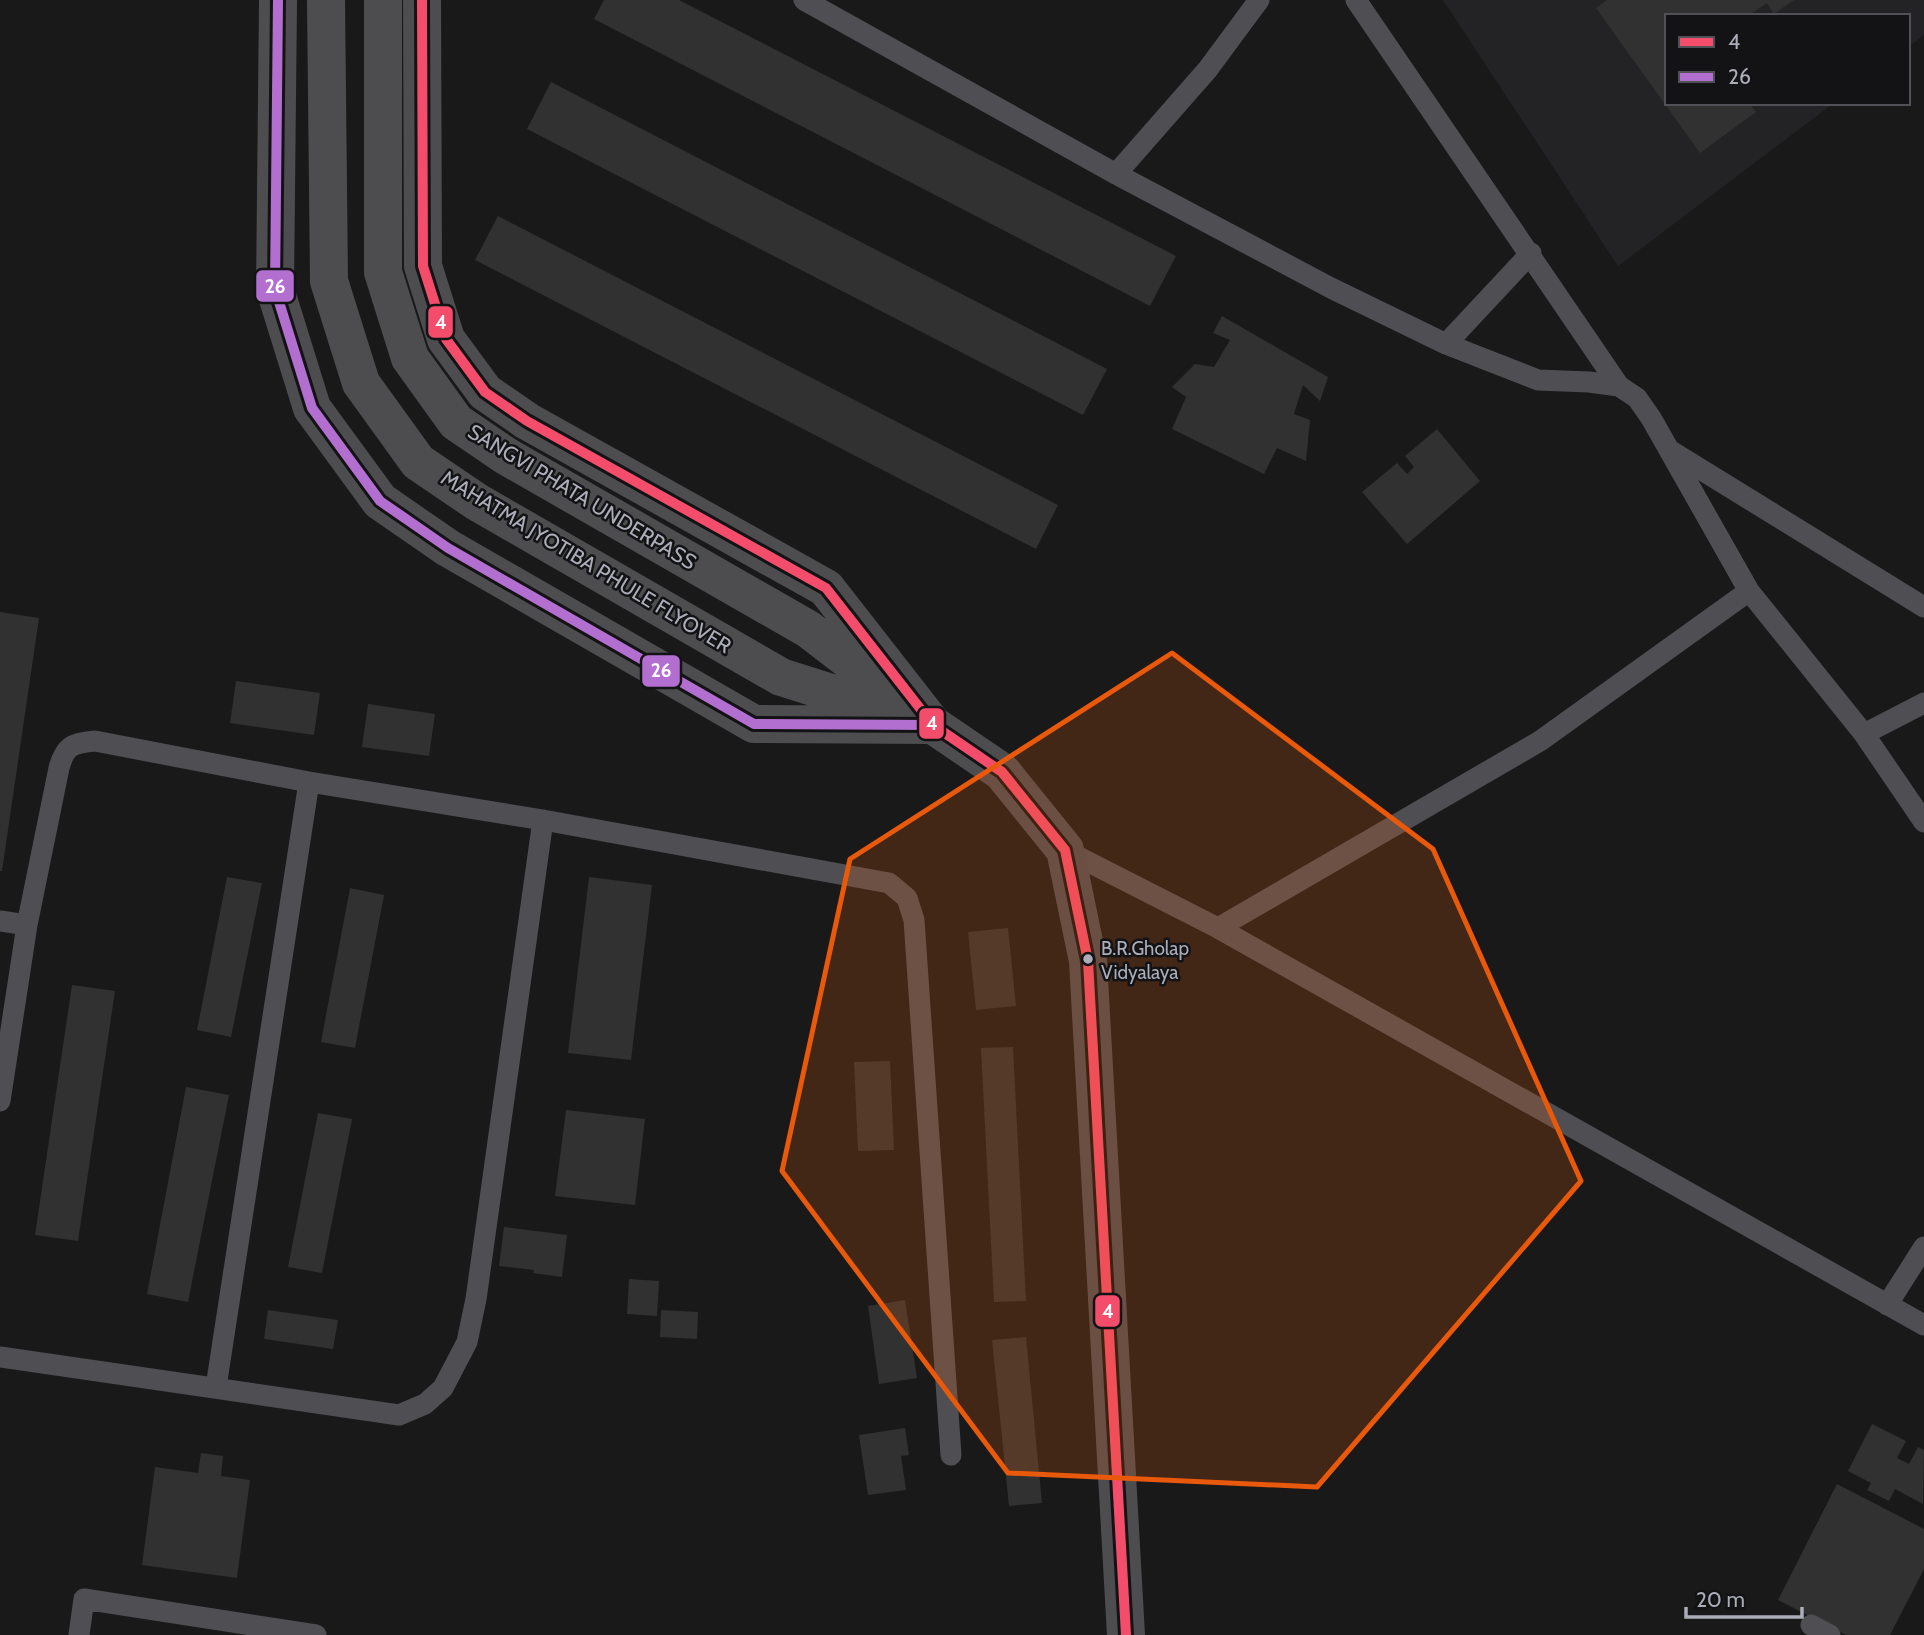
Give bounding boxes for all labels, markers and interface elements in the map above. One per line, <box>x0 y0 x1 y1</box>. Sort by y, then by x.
legend <box>1665 14 1910 105</box>
text: 4 <box>1728 29 1740 54</box>
text: 26 <box>1728 64 1751 89</box>
line badge: 26 <box>255 269 295 303</box>
text: 26 <box>265 275 285 298</box>
line badge: 4 <box>427 305 454 339</box>
text: 4 <box>435 311 447 334</box>
street label: SANGVI PHATA UNDERPASS <box>464 419 701 575</box>
street label: MAHATMA JYOTIBA PHULE FLYOVER <box>437 465 736 658</box>
line badge: 26 <box>641 654 681 688</box>
text: 26 <box>651 659 671 682</box>
line badge: 4 <box>918 707 945 740</box>
text: 4 <box>926 712 938 735</box>
place label: B.R.Gholap Vidyalaya <box>1101 937 1189 984</box>
marker: B.R.Gholap Vidyalaya <box>1081 952 1095 966</box>
line badge: 4 <box>1094 1294 1121 1328</box>
text: 4 <box>1102 1300 1114 1323</box>
scale bar <box>1686 1576 1801 1620</box>
text: 20 m <box>1696 1587 1745 1612</box>

